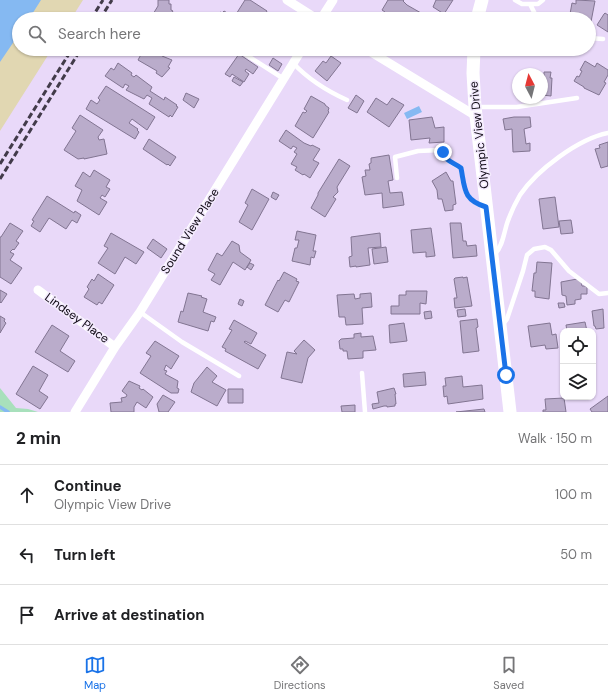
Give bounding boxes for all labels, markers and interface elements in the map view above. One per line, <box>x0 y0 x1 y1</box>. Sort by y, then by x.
search box <box>12 12 596 56</box>
icon: search <box>26 23 48 45</box>
text: Search here <box>58 24 141 44</box>
north arrow <box>512 68 548 104</box>
street label: Olympic View Drive <box>465 80 493 190</box>
route end <box>434 143 452 161</box>
street label: Sound View Place <box>157 185 223 277</box>
street label: Lindsey Place <box>42 289 113 347</box>
map controls <box>560 328 596 400</box>
button: locate <box>560 328 596 364</box>
button: layers <box>560 364 596 400</box>
route start <box>497 366 515 384</box>
text: 2 min <box>16 427 61 449</box>
text: Walk · 150 m <box>518 430 592 447</box>
text: Continue <box>54 476 122 496</box>
icon: ahead <box>16 484 38 506</box>
text: 100 m <box>555 486 592 503</box>
text: Olympic View Drive <box>54 496 171 513</box>
icon: left <box>16 544 38 566</box>
text: Turn left <box>54 545 115 565</box>
text: 50 m <box>560 546 592 563</box>
icon: arrive <box>16 604 38 626</box>
text: Arrive at destination <box>54 605 205 625</box>
tab: Map <box>84 654 106 692</box>
tab: Directions <box>274 654 326 692</box>
tab: Saved <box>493 654 524 692</box>

